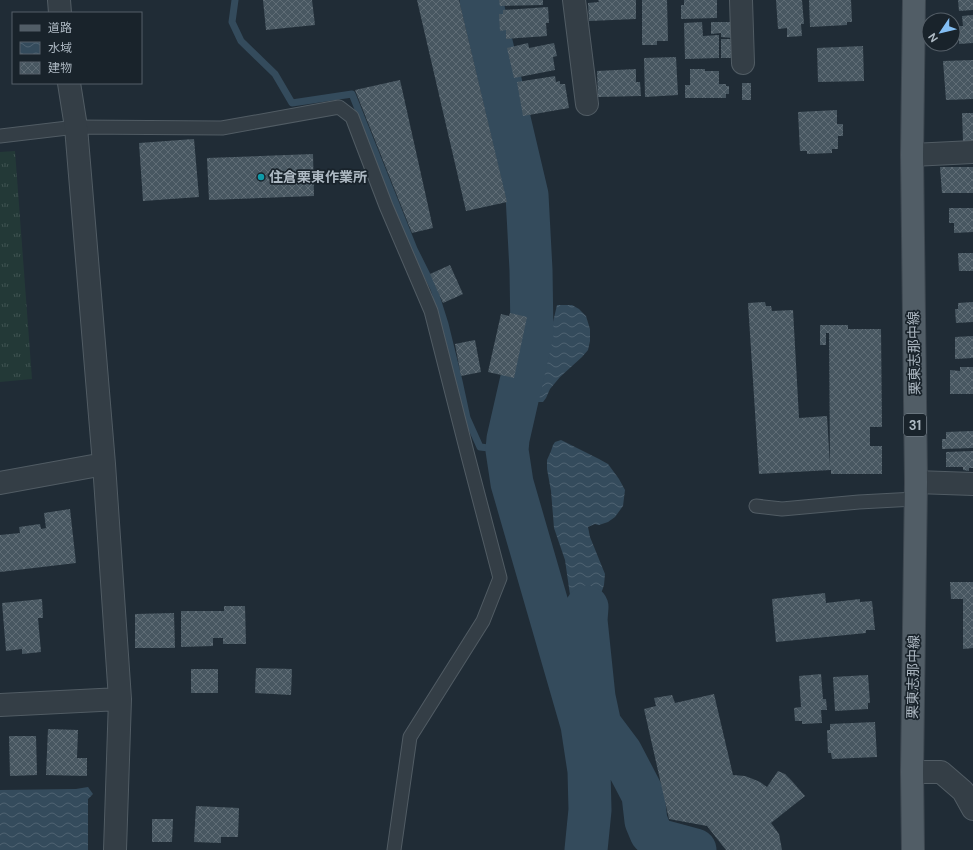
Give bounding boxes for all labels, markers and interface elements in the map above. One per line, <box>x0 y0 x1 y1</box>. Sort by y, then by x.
legend <box>12 12 142 84</box>
north arrow <box>921 12 961 52</box>
text: 道路 <box>48 20 72 36</box>
text: N <box>925 30 941 45</box>
text: 水域 <box>48 40 72 56</box>
text: 建物 <box>48 60 72 76</box>
place label: 住倉栗東作業所 <box>269 168 367 186</box>
marker: 住倉栗東作業所 <box>256 172 266 182</box>
street label: 栗東志那中線 <box>904 311 924 395</box>
road number: 31 <box>904 414 926 436</box>
street label: 栗東志那中線 <box>903 635 923 719</box>

